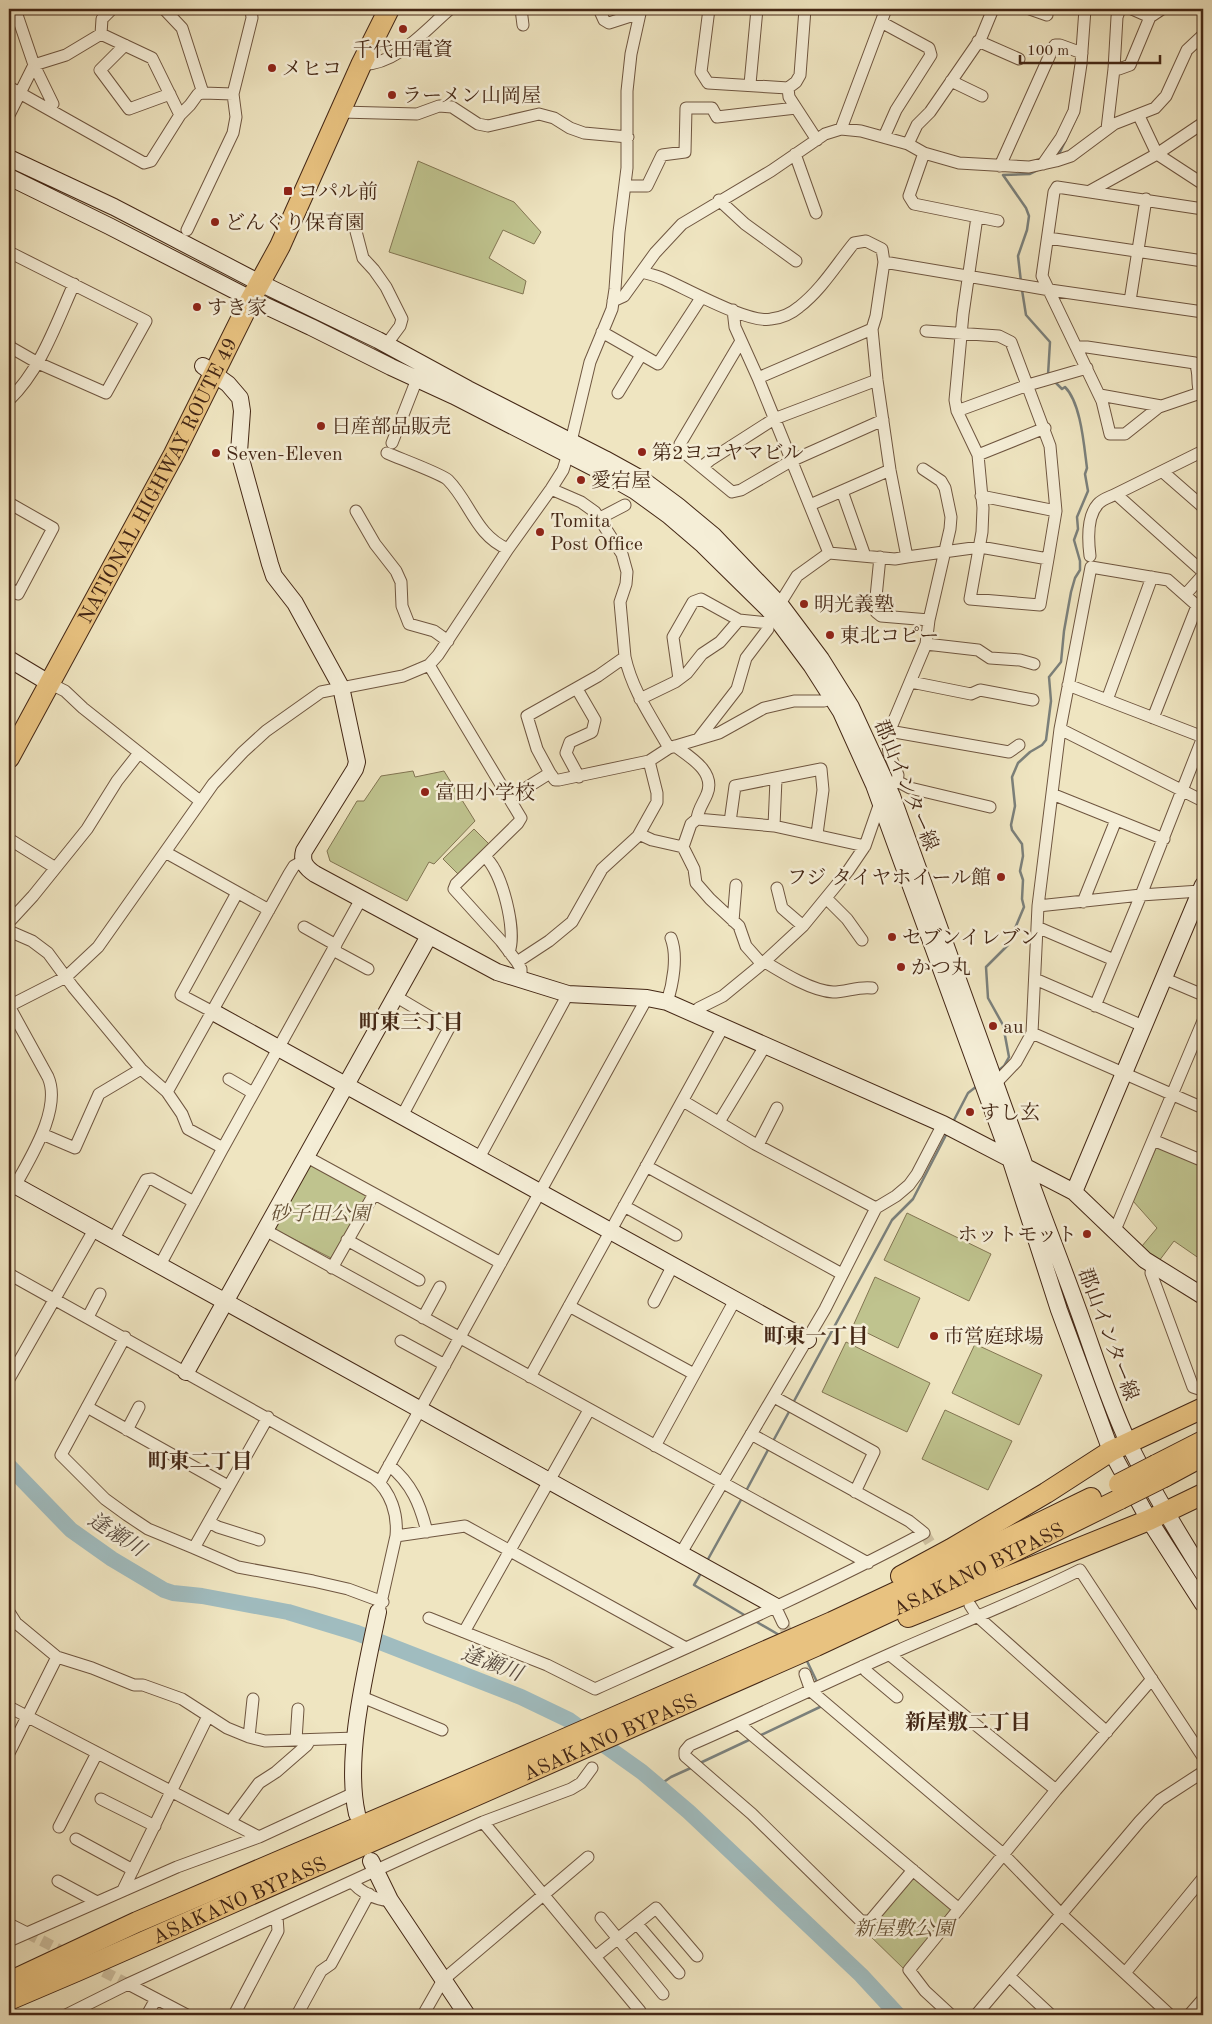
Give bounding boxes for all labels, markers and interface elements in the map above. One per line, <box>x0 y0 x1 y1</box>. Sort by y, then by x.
marker: 千代田電資 <box>397 23 409 35</box>
scale bar <box>1020 32 1160 64</box>
place label: 千代田電資 <box>353 39 453 61</box>
text: 100 m <box>1027 44 1069 59</box>
place label: メヒコ <box>282 60 342 80</box>
marker: メヒコ <box>266 62 278 74</box>
place label: ラーメン山岡屋 <box>402 85 541 107</box>
marker: ラーメン山岡屋 <box>386 89 398 101</box>
place label: コパル前 <box>298 181 378 203</box>
marker: コパル前 <box>282 185 294 197</box>
place label: どんぐり保育園 <box>225 212 365 234</box>
marker: どんぐり保育園 <box>209 216 221 228</box>
place label: すき家 <box>207 297 267 319</box>
marker: すき家 <box>191 301 203 313</box>
street label: NATIONAL HIGHWAY ROUTE 49 <box>76 335 242 627</box>
place label: 日産部品販売 <box>331 416 451 438</box>
marker: 日産部品販売 <box>315 420 327 432</box>
place label: 第2ヨコヤマビル <box>652 442 804 464</box>
place label: Seven-Eleven <box>226 445 343 465</box>
marker: 第2ヨコヤマビル <box>636 446 648 458</box>
marker: Seven-Eleven <box>210 447 222 459</box>
place label: 愛宕屋 <box>591 470 651 492</box>
marker: 愛宕屋 <box>575 474 587 486</box>
place label: Tomita Post Office <box>550 512 643 555</box>
marker: Tomita Post Office <box>534 526 546 538</box>
place label: 明光義塾 <box>814 594 894 616</box>
marker: 明光義塾 <box>798 598 810 610</box>
place label: 東北コピー <box>840 625 939 647</box>
marker: 東北コピー <box>824 629 836 641</box>
street label: 郡山インター線 <box>870 717 942 854</box>
place label: 富田小学校 <box>435 782 535 804</box>
marker: 富田小学校 <box>419 786 431 798</box>
place label: フジ タイヤホイール館 <box>787 867 991 889</box>
marker: フジ タイヤホイール館 <box>995 871 1007 883</box>
place label: セブンイレブン <box>902 927 1039 949</box>
marker: セブンイレブン <box>886 931 898 943</box>
place label: かつ丸 <box>911 957 971 979</box>
marker: かつ丸 <box>895 961 907 973</box>
district label: 町東三丁目 <box>359 1011 464 1034</box>
place label: au <box>1003 1018 1024 1038</box>
marker: au <box>987 1020 999 1032</box>
place label: すし玄 <box>980 1102 1040 1124</box>
marker: すし玄 <box>964 1106 976 1118</box>
park label: 砂子田公園 <box>270 1203 373 1225</box>
place label: ホットモット <box>958 1225 1077 1246</box>
marker: ホットモット <box>1081 1228 1093 1240</box>
street label: 郡山インター線 <box>1074 1265 1142 1404</box>
district label: 町東一丁目 <box>764 1325 869 1348</box>
place label: 市営庭球場 <box>944 1326 1044 1348</box>
marker: 市営庭球場 <box>928 1330 940 1342</box>
district label: 町東二丁目 <box>148 1450 253 1473</box>
water label: 逢瀬川 <box>84 1508 151 1562</box>
street label: ASAKANO BYPASS <box>890 1520 1068 1621</box>
water label: 逢瀬川 <box>458 1641 527 1686</box>
street label: ASAKANO BYPASS <box>521 1692 701 1785</box>
district label: 新屋敷二丁目 <box>905 1711 1031 1734</box>
street label: ASAKANO BYPASS <box>150 1855 330 1948</box>
park label: 新屋敷公園 <box>854 1918 957 1940</box>

